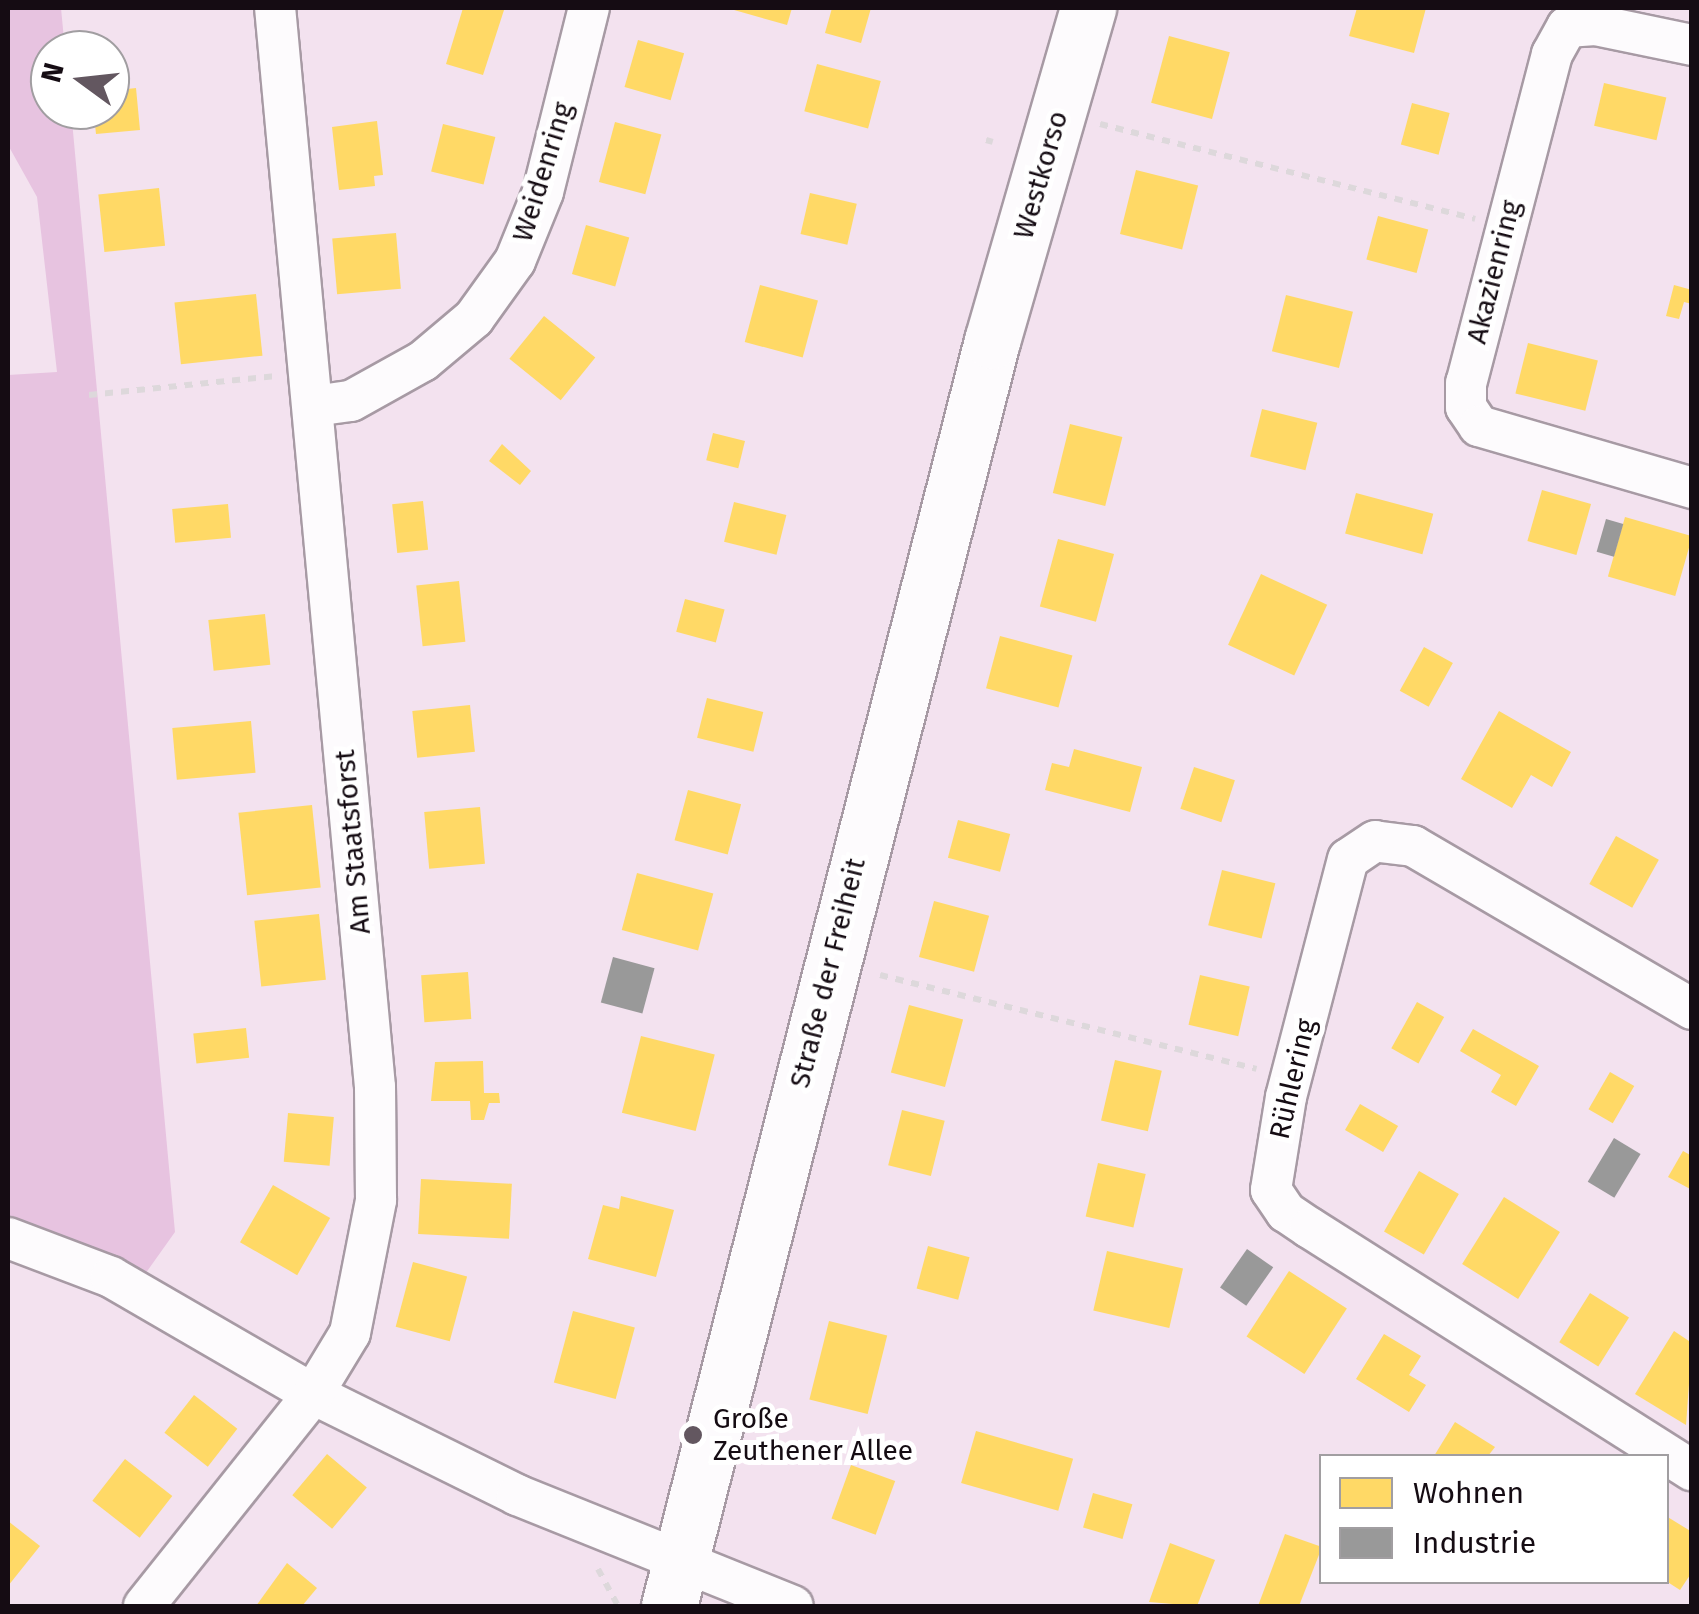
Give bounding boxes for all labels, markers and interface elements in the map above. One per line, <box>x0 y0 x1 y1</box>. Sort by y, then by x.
north arrow <box>30 30 130 130</box>
text: N <box>34 59 71 86</box>
street label: Weidenring <box>506 98 580 246</box>
street label: Westkorso <box>1007 107 1075 243</box>
street label: Akazienring <box>1460 197 1528 347</box>
street label: Am Staatsforst <box>328 748 378 936</box>
street label: Straße der Freiheit <box>783 855 873 1091</box>
street label: Rühlering <box>1263 1015 1323 1143</box>
place label: Große Zeuthener Allee <box>713 1402 913 1468</box>
marker: Große Zeuthener Allee <box>682 1424 704 1446</box>
legend <box>1319 1454 1669 1584</box>
text: Wohnen <box>1413 1475 1524 1511</box>
text: Industrie <box>1413 1525 1536 1561</box>

